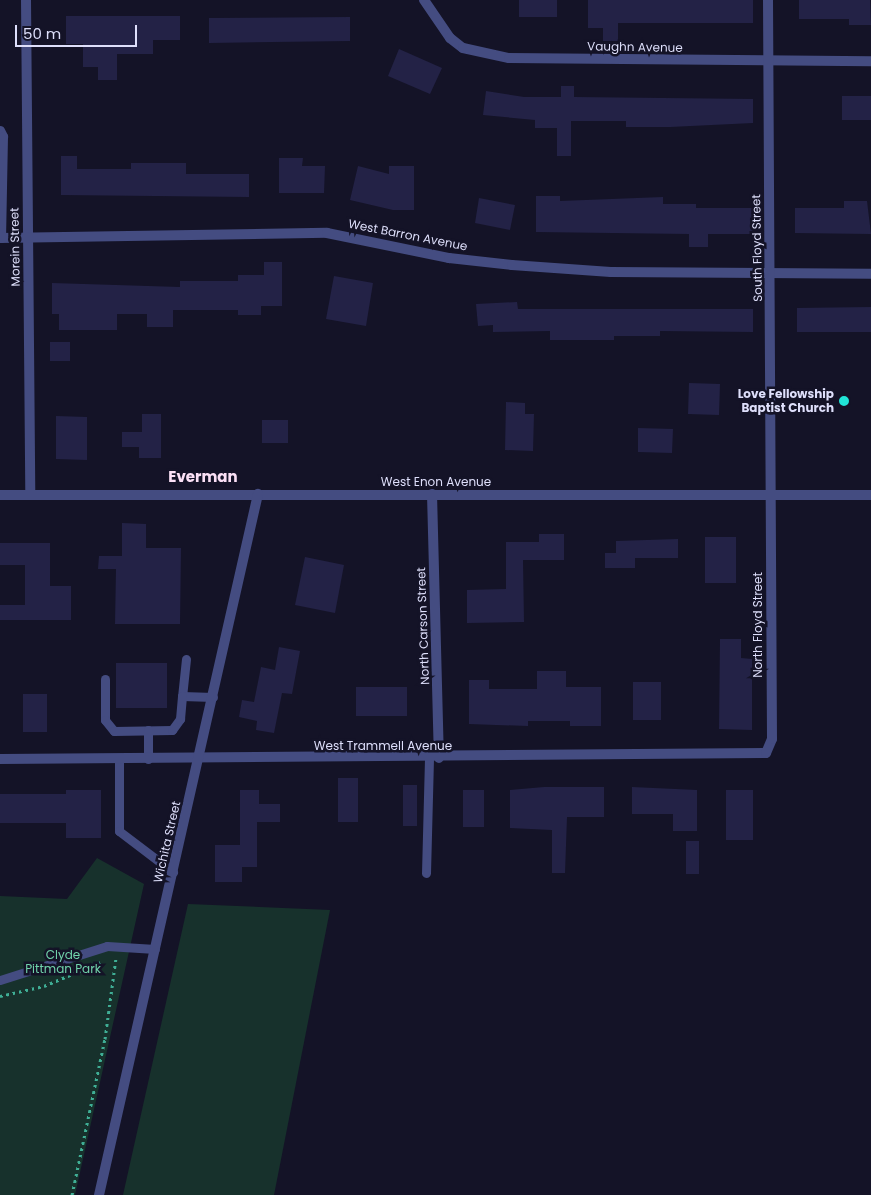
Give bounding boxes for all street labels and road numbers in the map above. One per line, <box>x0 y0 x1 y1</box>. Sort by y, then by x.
street label: Vaughn Avenue <box>587 39 683 55</box>
street label: South Floyd Street <box>749 194 765 302</box>
street label: Morein Street <box>7 207 23 287</box>
street label: West Barron Avenue <box>347 216 469 254</box>
street label: West Enon Avenue <box>381 475 491 489</box>
street label: North Carson Street <box>414 567 432 685</box>
street label: North Floyd Street <box>751 572 765 678</box>
street label: West Trammell Avenue <box>314 739 452 753</box>
street label: Wichita Street <box>151 800 183 884</box>

